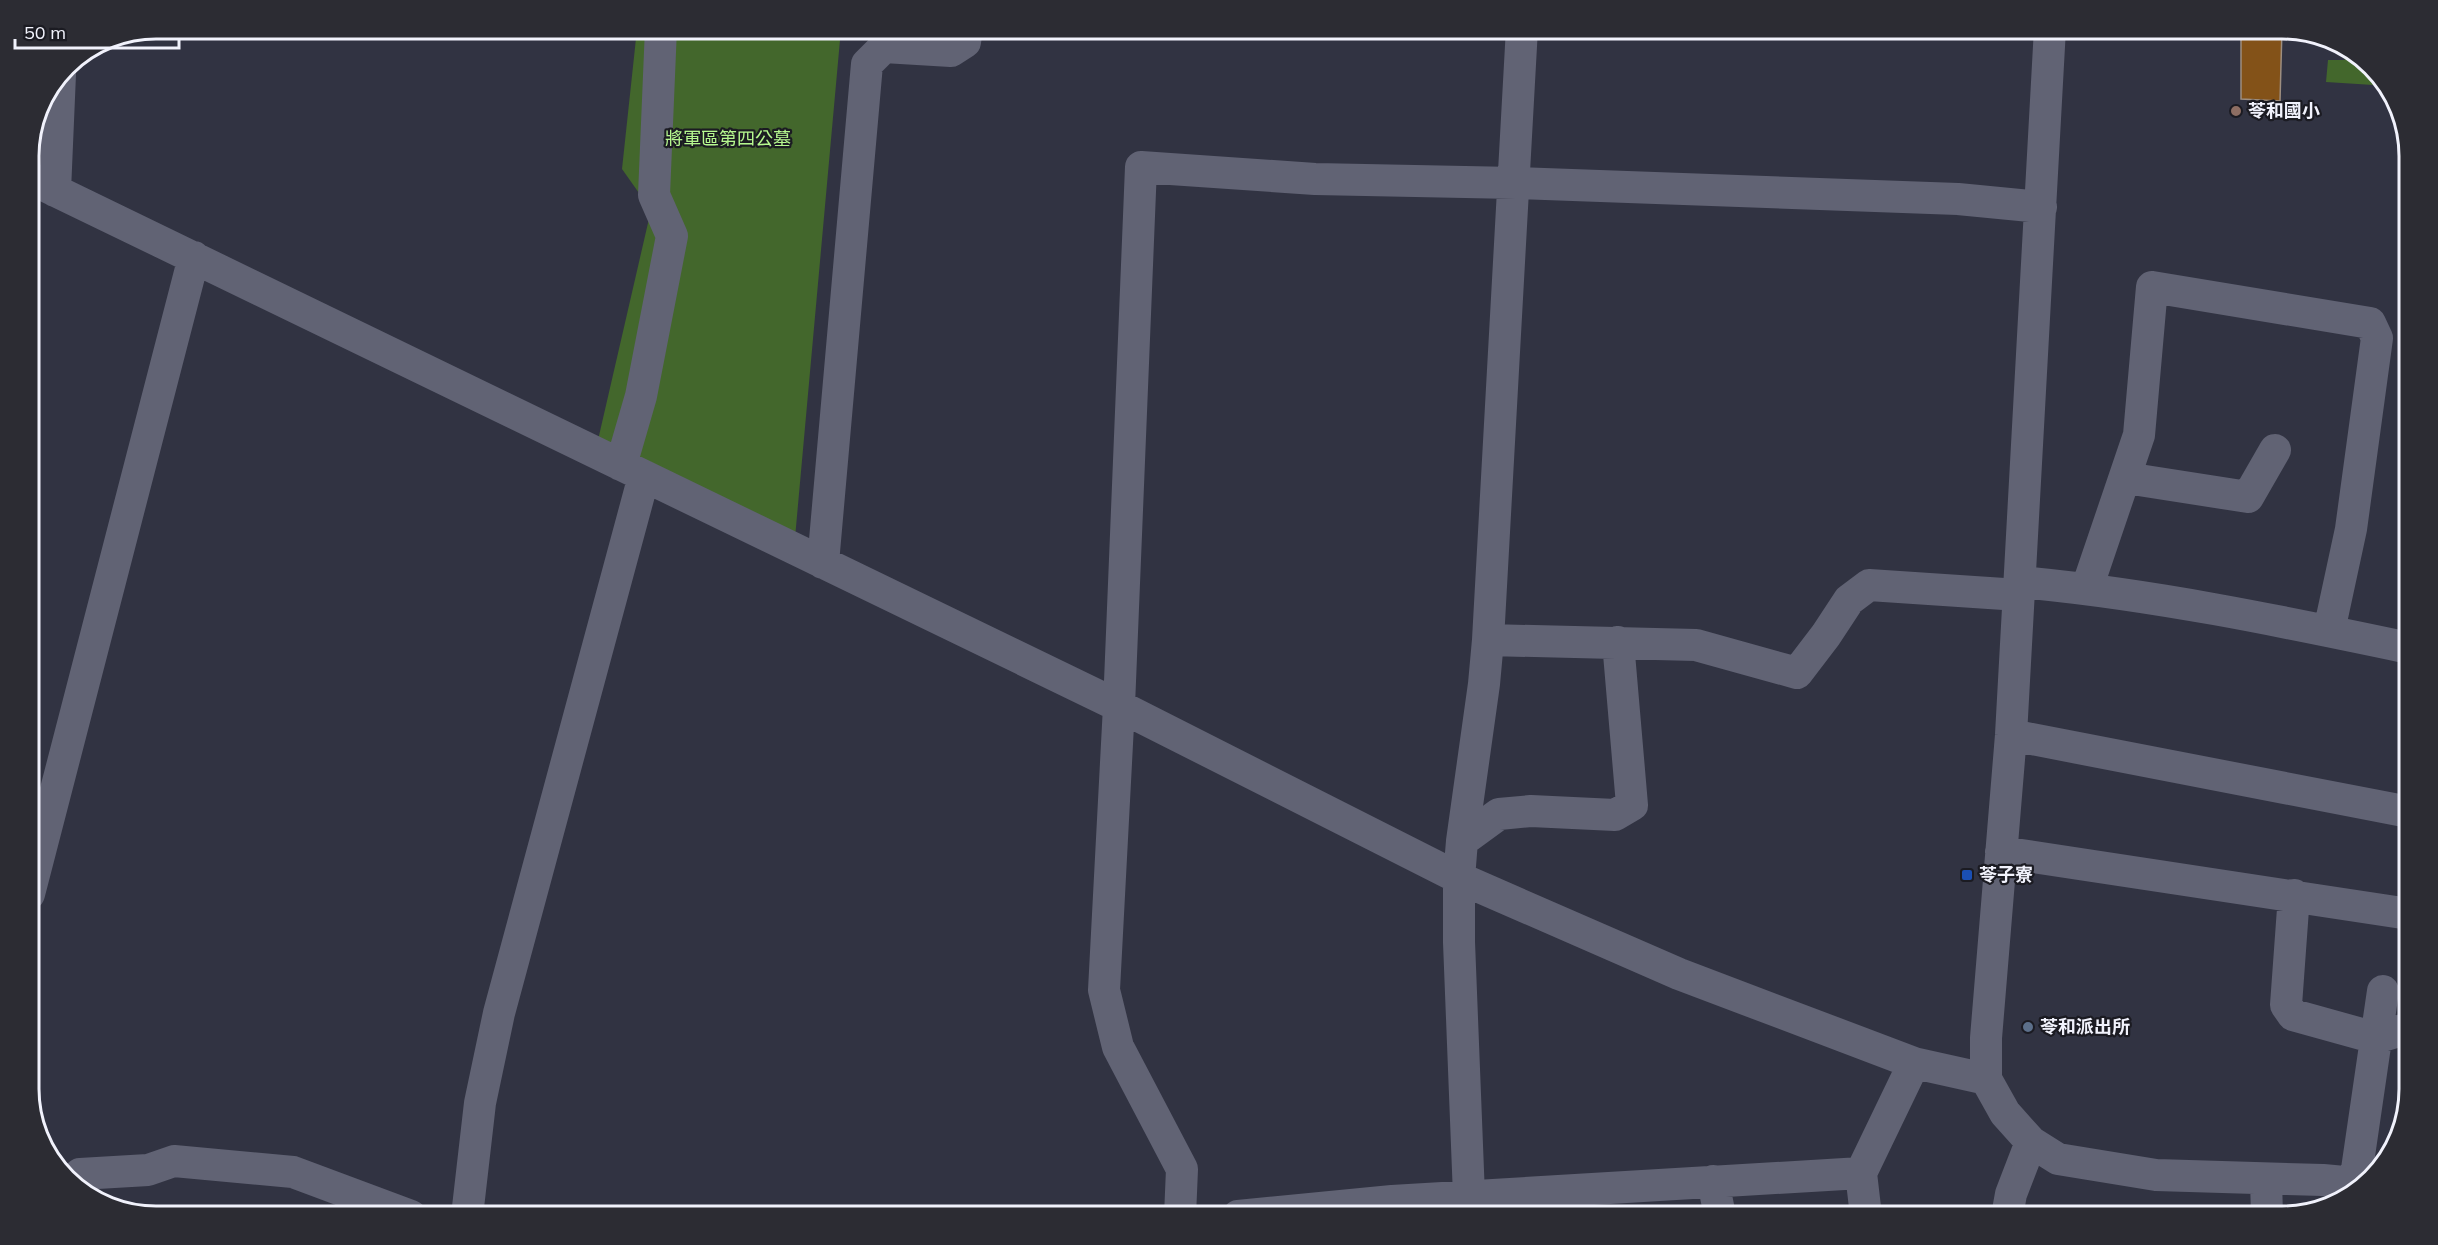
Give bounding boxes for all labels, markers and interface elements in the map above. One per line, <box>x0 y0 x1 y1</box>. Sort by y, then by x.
scale bar <box>15 12 178 50</box>
text: 50 m <box>24 21 66 44</box>
place label: 苓和國小 <box>2248 99 2320 122</box>
marker: 苓和國小 <box>2229 104 2243 118</box>
park label: 將軍區第四公墓 <box>665 127 791 150</box>
place label: 苓子寮 <box>1979 863 2033 886</box>
marker: 苓子寮 <box>1960 868 1974 882</box>
place label: 苓和派出所 <box>2040 1015 2130 1038</box>
marker: 苓和派出所 <box>2021 1020 2035 1034</box>

